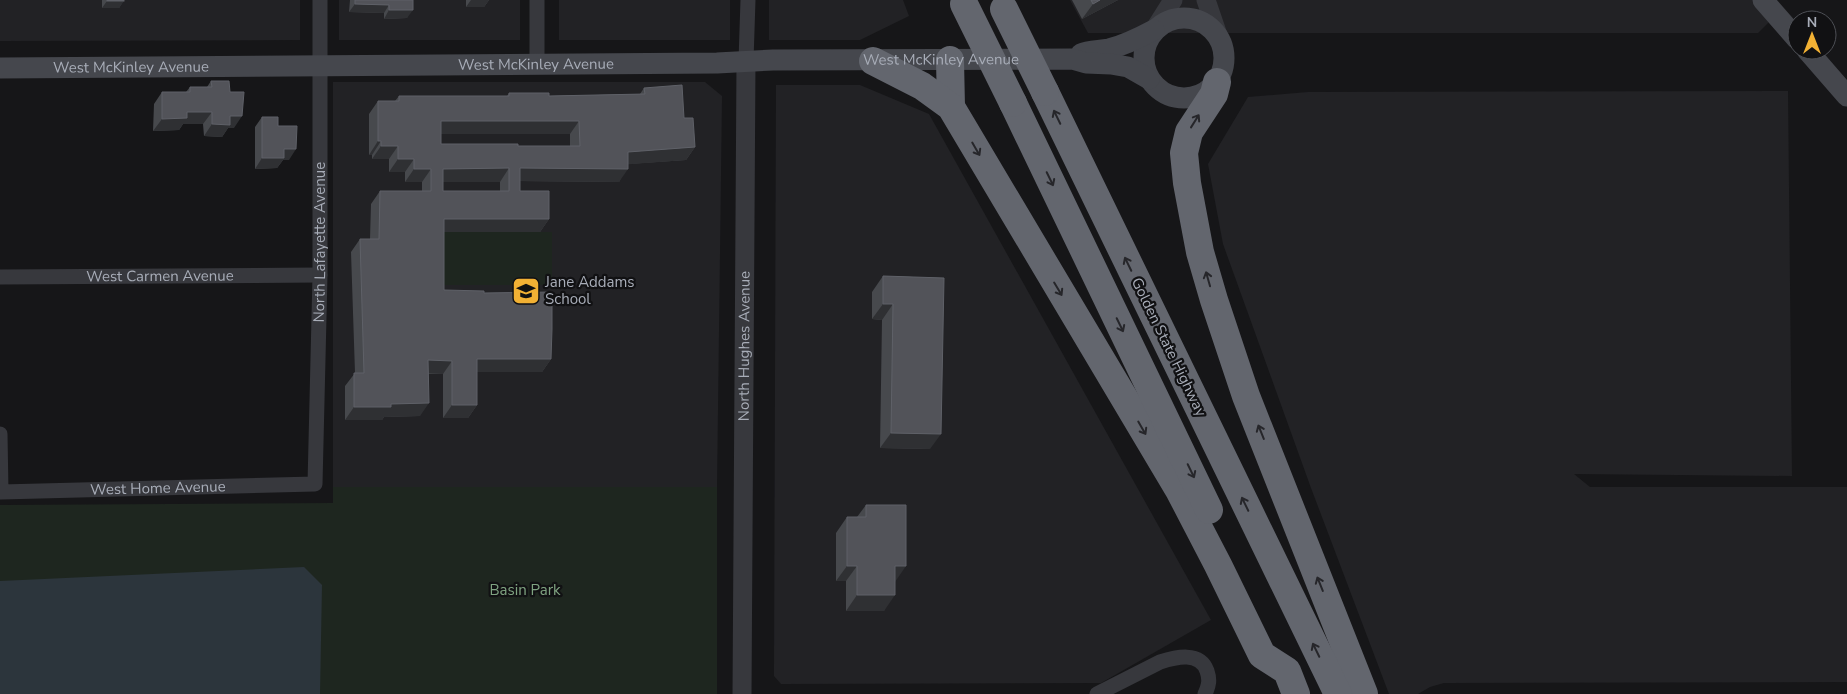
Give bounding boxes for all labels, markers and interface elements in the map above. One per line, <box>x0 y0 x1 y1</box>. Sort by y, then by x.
north arrow <box>1787 10 1837 60</box>
text: N <box>1807 13 1817 32</box>
street label: West McKinley Avenue <box>863 49 1019 70</box>
street label: West McKinley Avenue <box>458 54 614 75</box>
street label: West McKinley Avenue <box>53 57 209 78</box>
one-way arrow <box>1052 110 1062 125</box>
one-way arrow <box>1191 115 1201 129</box>
one-way arrow <box>971 141 981 155</box>
street label: North Lafayette Avenue <box>309 162 330 323</box>
one-way arrow <box>1045 171 1055 186</box>
one-way arrow <box>1123 256 1133 271</box>
street label: West Carmen Avenue <box>86 266 234 286</box>
street label: North Hughes Avenue <box>734 271 755 421</box>
one-way arrow <box>1203 271 1212 287</box>
place label: Jane Addams School <box>544 272 635 309</box>
street label: Golden State Highway <box>1127 274 1211 420</box>
school or university icon: Jane Addams School <box>511 276 541 306</box>
one-way arrow <box>1054 281 1064 295</box>
one-way arrow <box>1116 317 1125 332</box>
one-way arrow <box>1138 420 1148 435</box>
one-way arrow <box>1255 425 1264 440</box>
one-way arrow <box>1186 464 1196 479</box>
street label: West Home Avenue <box>90 476 226 500</box>
one-way arrow <box>1240 497 1249 512</box>
one-way arrow <box>1315 576 1324 592</box>
park label: Basin Park <box>489 580 561 600</box>
one-way arrow <box>1311 643 1320 658</box>

